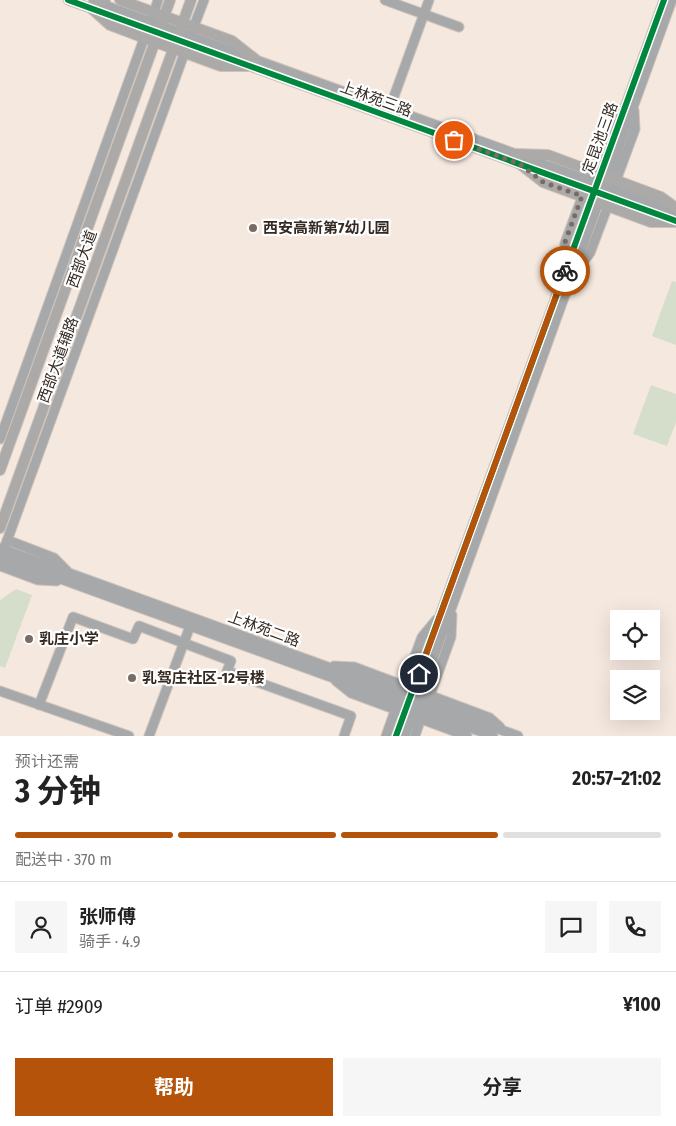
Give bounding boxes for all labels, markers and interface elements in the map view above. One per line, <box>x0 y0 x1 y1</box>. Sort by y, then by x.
street label: 上林苑三路 <box>338 78 414 120</box>
street label: 定昆池三路 <box>579 100 621 176</box>
pin <box>433 119 475 161</box>
icon: bag <box>440 126 468 154</box>
place label: 西安高新第7幼儿园 <box>263 219 389 237</box>
marker: 西安高新第7幼儿园 <box>247 222 259 234</box>
street label: 西部大道 <box>63 228 101 290</box>
courier <box>540 246 590 296</box>
icon: bike <box>551 257 579 285</box>
street label: 西部大道辅路 <box>34 315 82 405</box>
street label: 上林苑二路 <box>226 608 302 650</box>
map controls <box>610 610 660 720</box>
button: locate <box>610 610 660 660</box>
place label: 乳庄小学 <box>39 630 99 648</box>
marker: 乳庄小学 <box>23 633 35 645</box>
pin <box>398 653 440 695</box>
icon: home <box>405 660 433 688</box>
place label: 乳驾庄社区-12号楼 <box>142 669 265 687</box>
button: layers <box>610 670 660 720</box>
marker: 乳驾庄社区-12号楼 <box>126 672 138 684</box>
text: 预计还需 <box>15 752 79 771</box>
text: 20:57–21:02 <box>572 767 661 790</box>
text: 3 分钟 <box>15 772 101 810</box>
text: 配送中 · 370 m <box>15 850 112 869</box>
button: person <box>15 901 67 953</box>
button: chat <box>545 901 597 953</box>
button: phone <box>609 901 661 953</box>
text: 张师傅 <box>79 905 136 928</box>
text: 骑手 · 4.9 <box>79 932 140 951</box>
text: ¥100 <box>623 993 661 1016</box>
text: 订单 #2909 <box>15 995 103 1018</box>
button: 帮助 <box>15 1058 333 1116</box>
button: 分享 <box>343 1058 661 1116</box>

